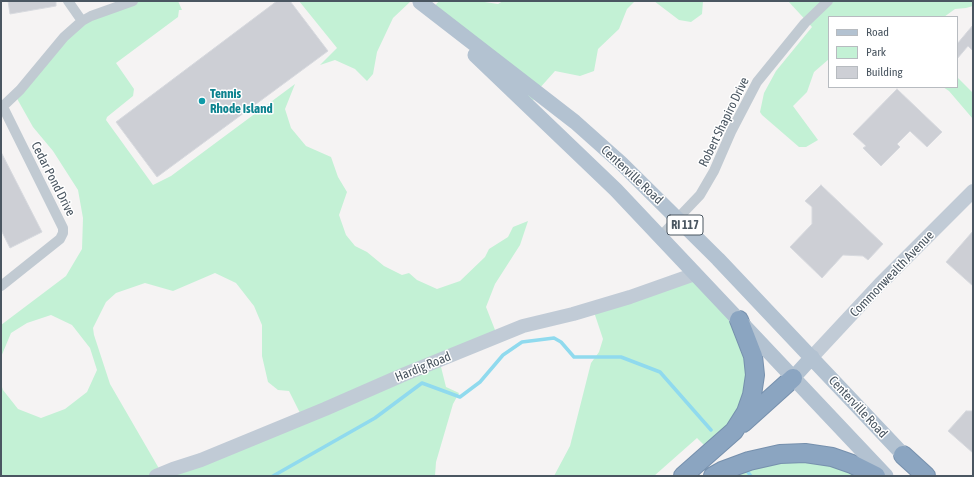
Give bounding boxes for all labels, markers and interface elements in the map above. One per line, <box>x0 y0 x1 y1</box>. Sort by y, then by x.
legend <box>828 16 958 88</box>
text: Road <box>866 25 889 39</box>
text: Park <box>866 45 886 59</box>
text: Building <box>866 65 903 79</box>
street label: Robert Shapiro Drive <box>696 75 752 169</box>
place label: Tennis Rhode Island <box>210 86 273 117</box>
marker: Tennis Rhode Island <box>197 96 207 106</box>
street label: Cedar Pond Drive <box>28 139 78 219</box>
street label: Centerville Road <box>598 142 666 208</box>
road number: RI 117 <box>667 215 703 235</box>
street label: Commonwealth Avenue <box>847 228 937 320</box>
street label: Hardig Road <box>393 349 453 385</box>
street label: Centerville Road <box>825 373 891 441</box>

